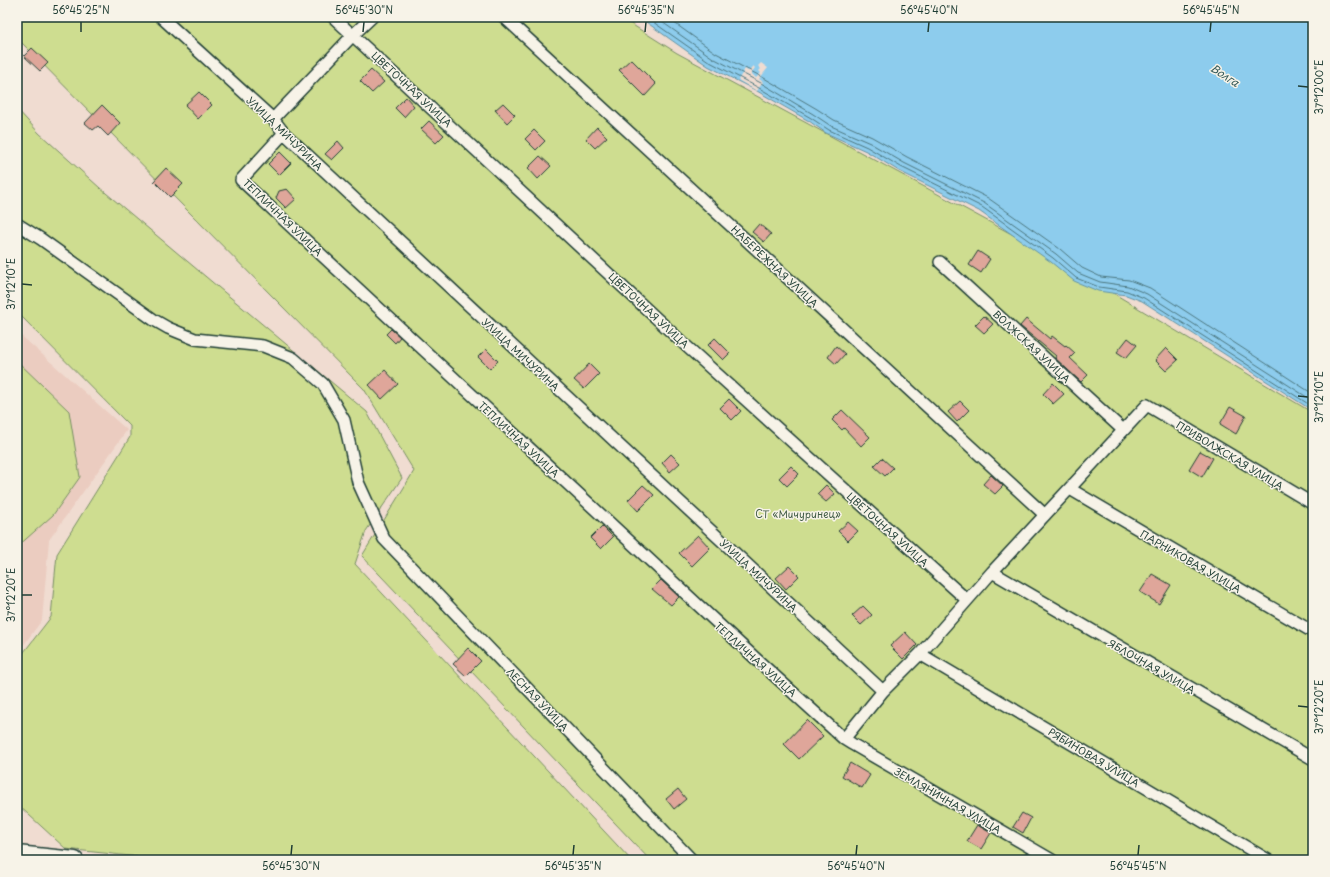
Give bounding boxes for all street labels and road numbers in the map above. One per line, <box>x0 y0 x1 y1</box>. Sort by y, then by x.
street label: ЦВЕТОЧНАЯ УЛИЦА <box>369 48 456 130</box>
street label: УЛИЦА МИЧУРИНА <box>244 93 327 174</box>
street label: ТЕПЛИЧНАЯ УЛИЦА <box>240 175 326 259</box>
street label: НАБЕРЕЖНАЯ УЛИЦА <box>728 222 822 311</box>
street label: ЦВЕТОЧНАЯ УЛИЦА <box>606 269 693 351</box>
street label: ВОЛЖСКАЯ УЛИЦА <box>990 306 1074 386</box>
street label: УЛИЦА МИЧУРИНА <box>479 314 563 394</box>
street label: ТЕПЛИЧНАЯ УЛИЦА <box>475 398 563 481</box>
street label: ПРИВОЛЖСКАЯ УЛИЦА <box>1174 417 1287 493</box>
street label: ЦВЕТОЧНАЯ УЛИЦА <box>844 488 932 570</box>
street label: ПАРНИКОВАЯ УЛИЦА <box>1138 526 1244 596</box>
street label: УЛИЦА МИЧУРИНА <box>717 535 801 615</box>
street label: ТЕПЛИЧНАЯ УЛИЦА <box>712 618 800 700</box>
street label: ЯБЛОЧНАЯ УЛИЦА <box>1106 635 1198 697</box>
street label: ЛЕСНАЯ УЛИЦА <box>504 664 572 734</box>
street label: РЯБИНОВАЯ УЛИЦА <box>1046 724 1143 790</box>
street label: ЗЕМЛЯНИЧНАЯ УЛИЦА <box>891 763 1004 837</box>

